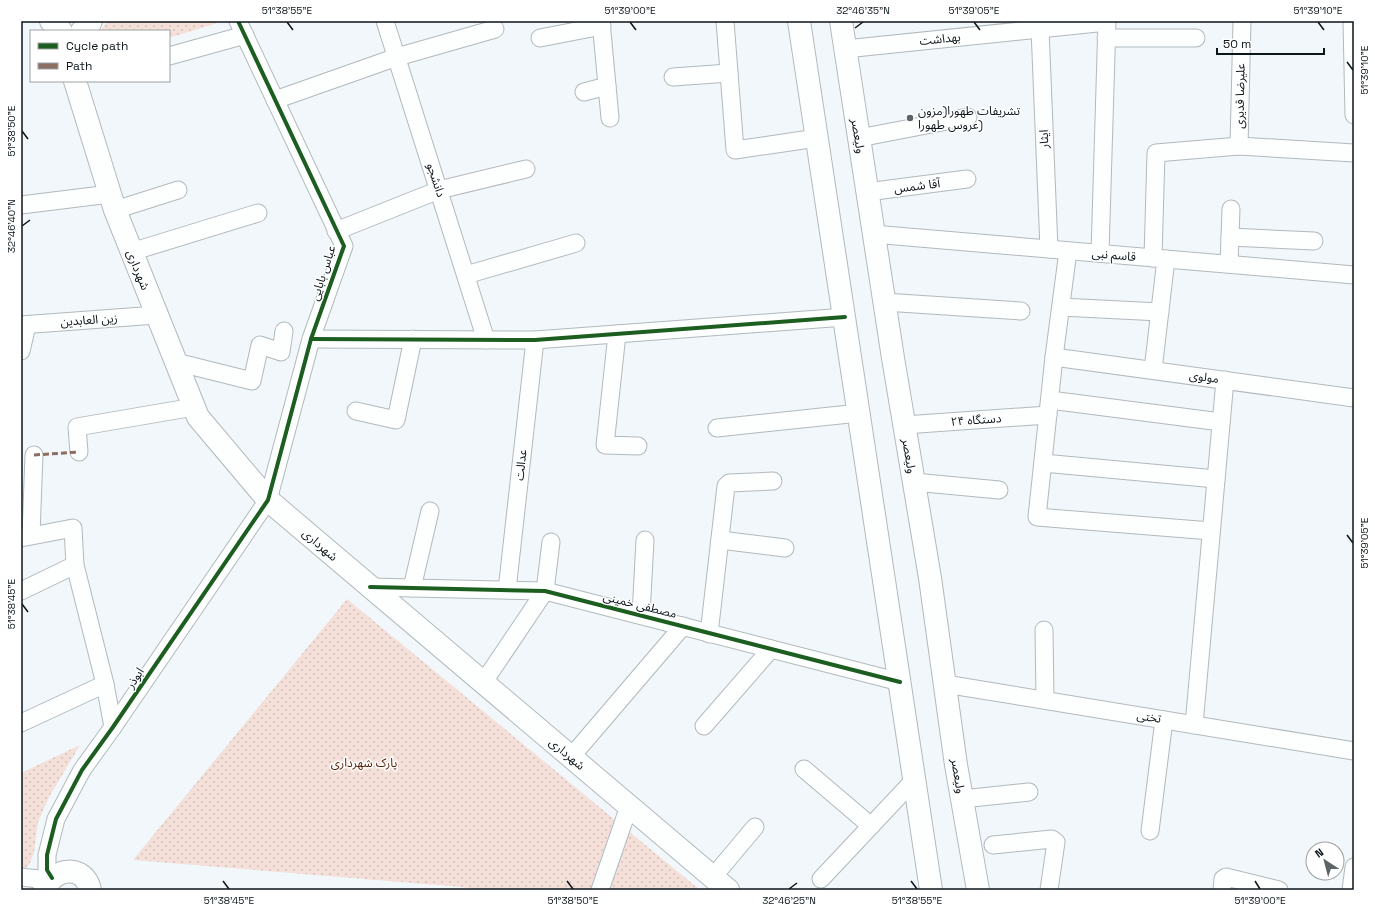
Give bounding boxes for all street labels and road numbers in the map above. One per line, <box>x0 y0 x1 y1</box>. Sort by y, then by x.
street label: بهداشت <box>919 29 961 49</box>
street label: علیرضا قدیری <box>1231 63 1249 129</box>
street label: ولیعصر <box>847 116 869 155</box>
street label: ایثار <box>1036 129 1052 150</box>
street label: دانشجو <box>423 161 449 200</box>
street label: آقا شمس <box>893 175 941 197</box>
street label: عباس بابایی <box>307 243 339 303</box>
street label: قاسم نبی <box>1091 245 1137 266</box>
street label: شهرداری <box>123 248 153 292</box>
street label: زین العابدین <box>60 310 118 330</box>
street label: مولوی <box>1188 367 1220 387</box>
street label: ۲۴ دستگاه <box>950 410 1002 430</box>
street label: ولیعصر <box>898 436 920 475</box>
street label: عدالت <box>511 448 531 482</box>
street label: شهرداری <box>299 525 341 565</box>
street label: مصطفی خمینی <box>601 588 679 622</box>
street label: ابوذر <box>122 664 148 692</box>
street label: تختی <box>1136 707 1163 727</box>
street label: شهرداری <box>546 734 588 774</box>
street label: ولیعصر <box>947 756 969 795</box>

